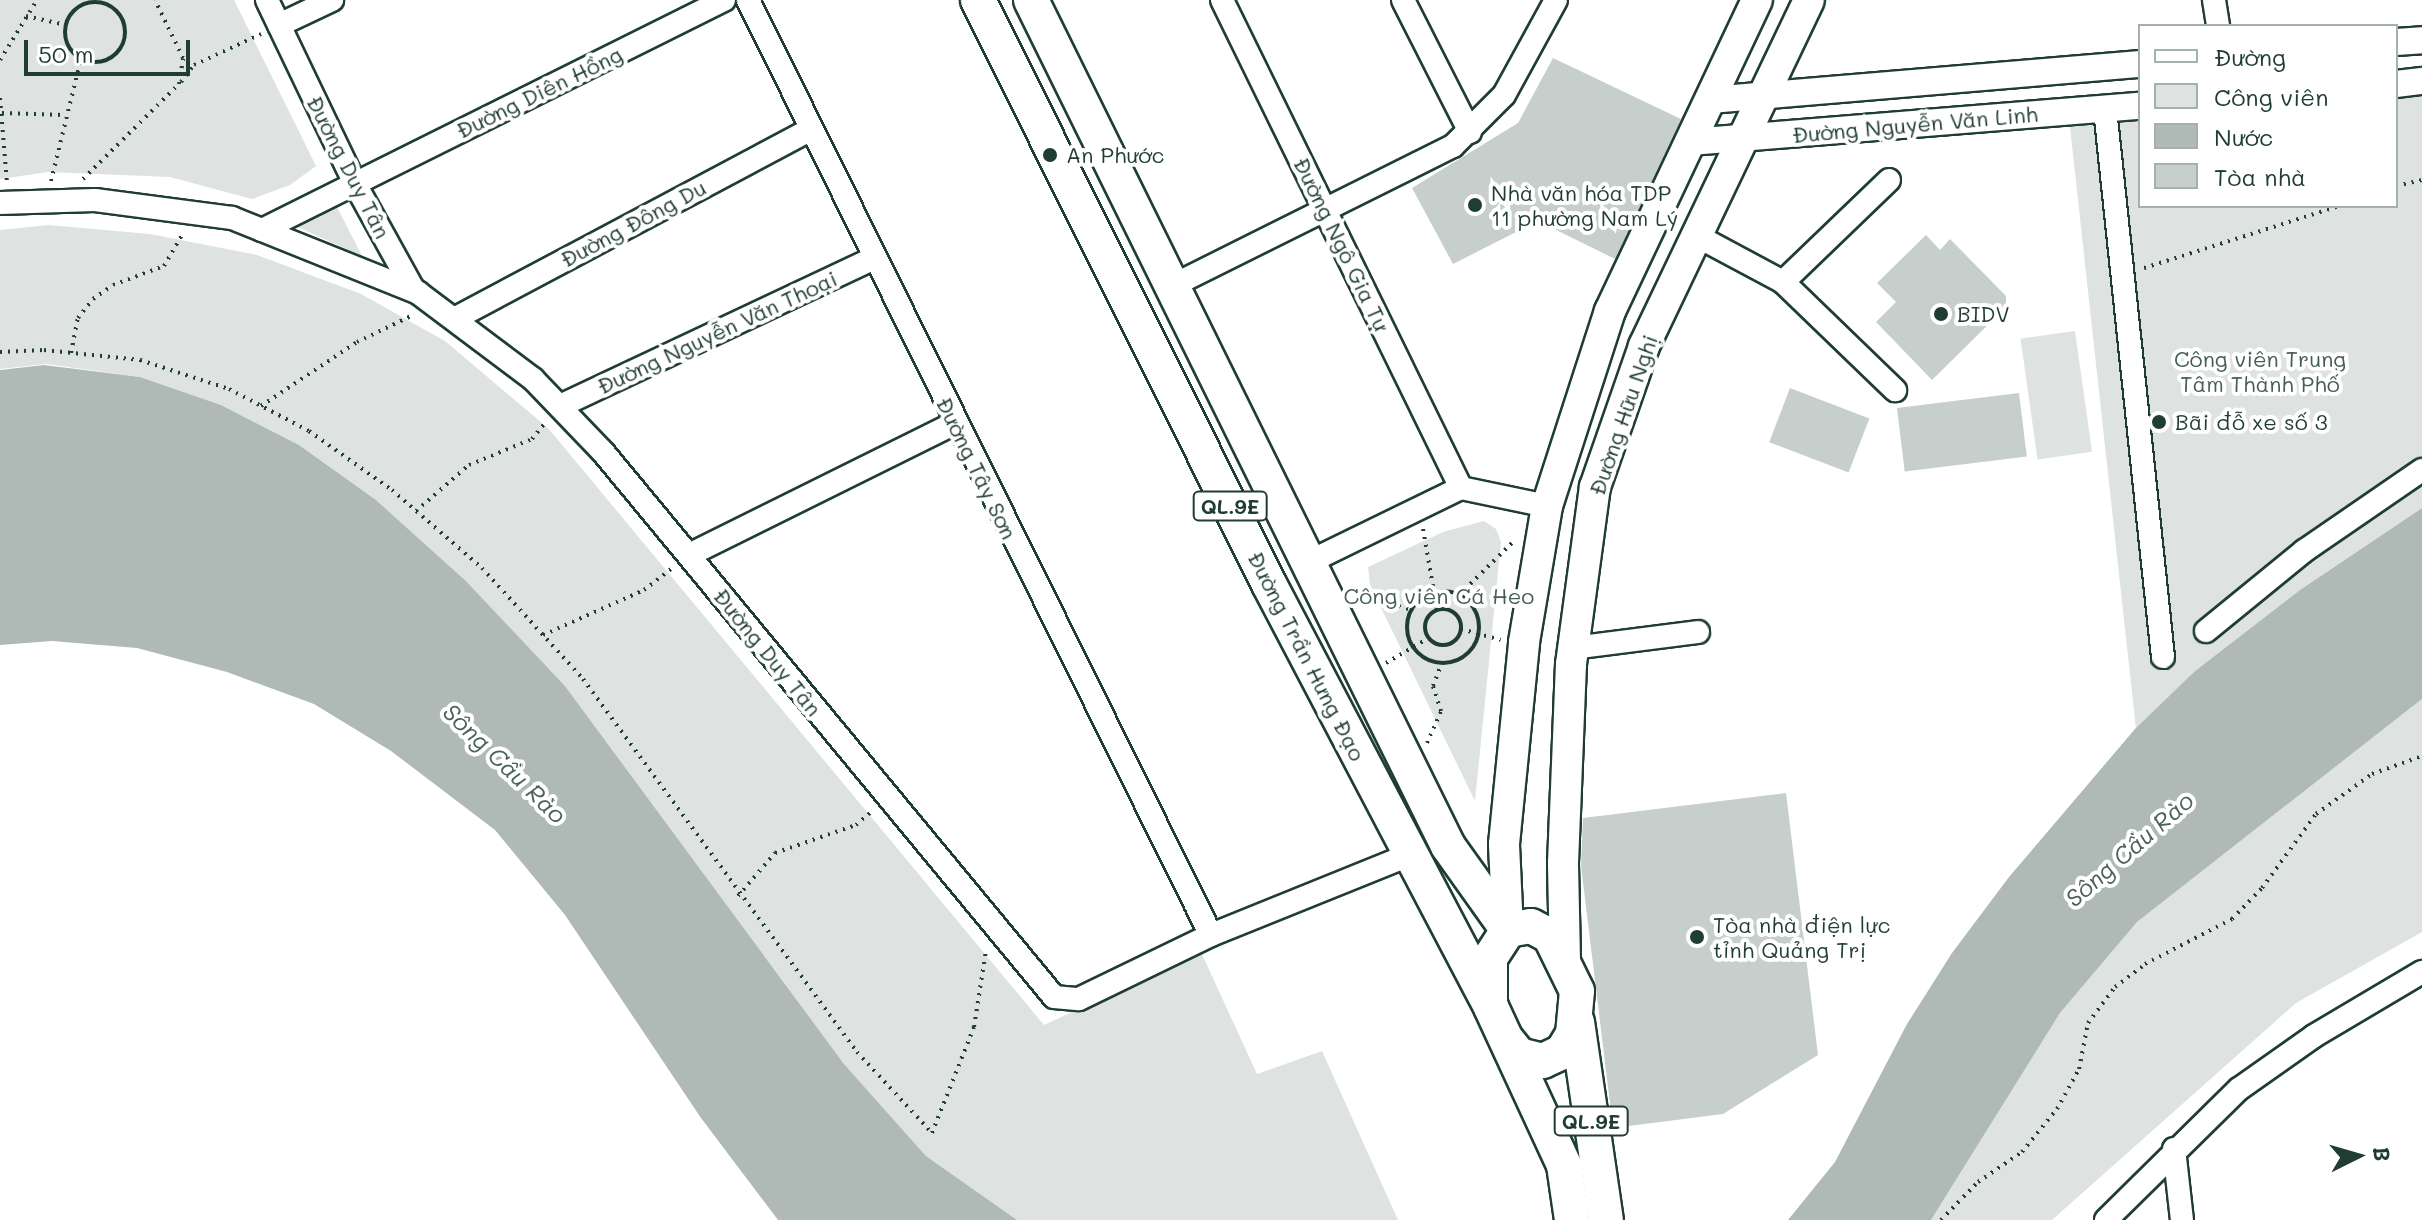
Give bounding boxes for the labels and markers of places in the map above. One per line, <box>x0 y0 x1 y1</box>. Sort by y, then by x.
place label: An Phước <box>1066 142 1164 168</box>
marker: An Phước <box>1041 146 1059 164</box>
place label: Nhà văn hóa TDP 11 phường Nam Lý <box>1491 179 1678 230</box>
marker: Nhà văn hóa TDP 11 phường Nam Lý <box>1466 196 1484 214</box>
place label: BIDV <box>1957 301 2010 327</box>
marker: BIDV <box>1932 305 1950 323</box>
place label: Bãi đỗ xe số 3 <box>2175 409 2328 435</box>
marker: Bãi đỗ xe số 3 <box>2150 413 2168 431</box>
place label: Tòa nhà điện lực tỉnh Quảng Trị <box>1713 911 1890 962</box>
marker: Tòa nhà điện lực tỉnh Quảng Trị <box>1688 928 1706 946</box>

